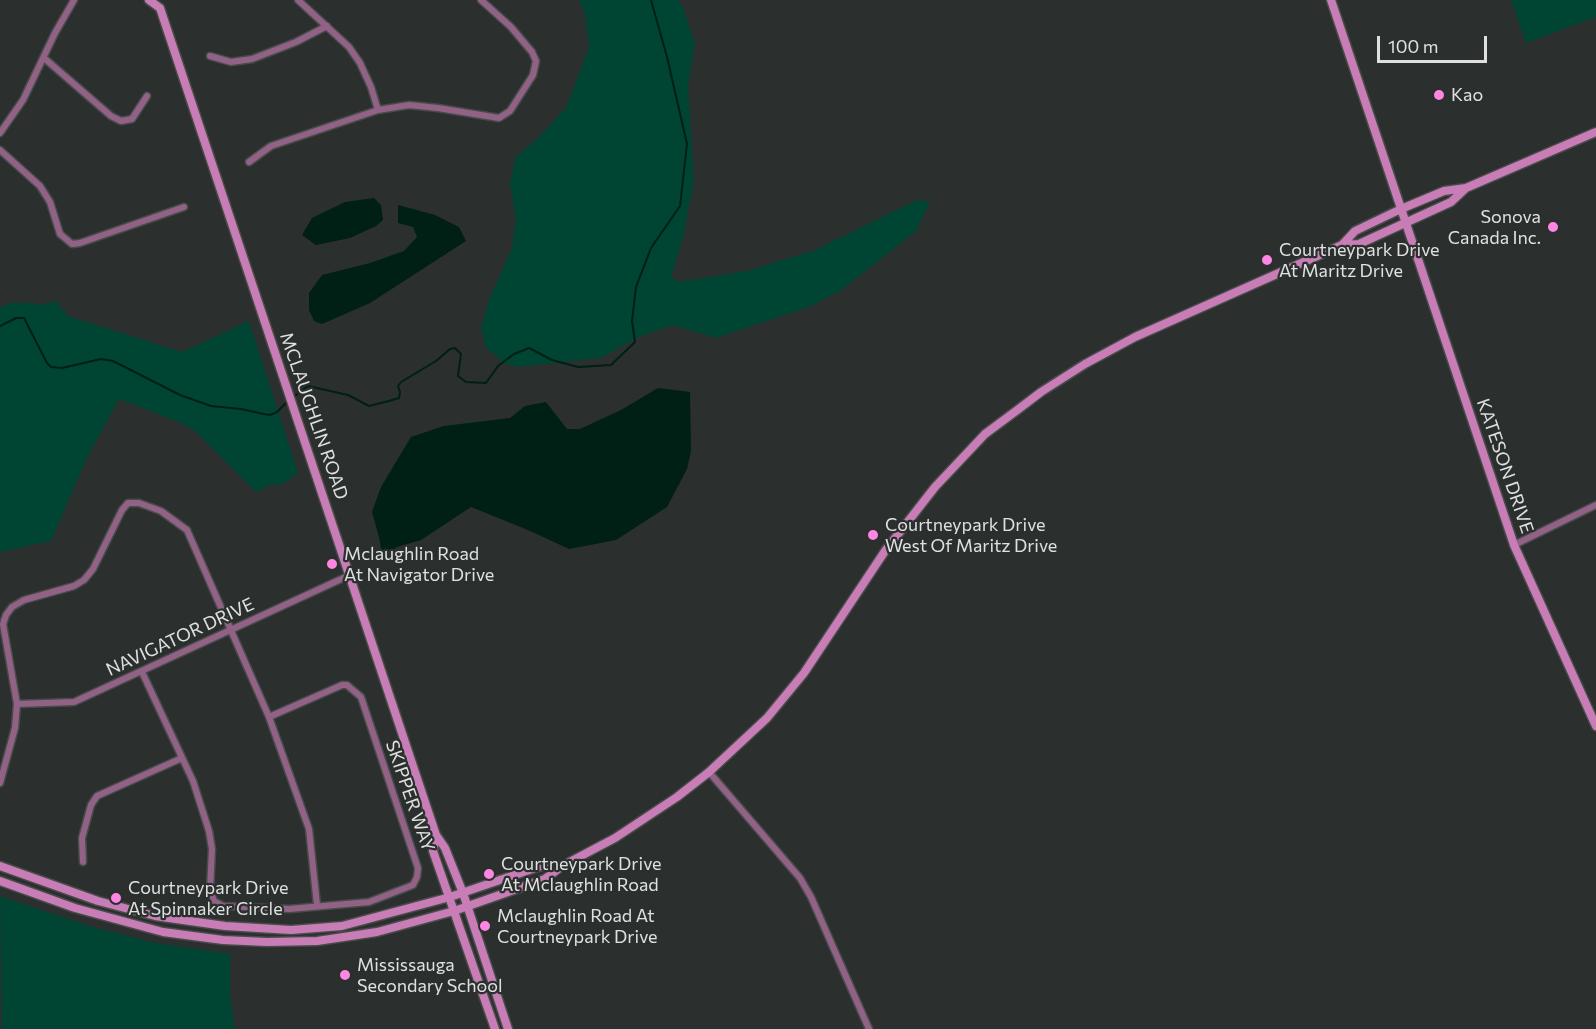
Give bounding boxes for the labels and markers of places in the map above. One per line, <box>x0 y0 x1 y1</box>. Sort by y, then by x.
place label: Kao <box>1451 84 1483 106</box>
marker: Kao <box>1432 88 1446 102</box>
place label: Sonova Canada Inc. <box>1448 206 1541 248</box>
marker: Sonova Canada Inc. <box>1546 220 1560 234</box>
place label: Courtneypark Drive At Maritz Drive <box>1279 239 1440 282</box>
marker: Courtneypark Drive At Maritz Drive <box>1260 253 1274 267</box>
place label: Courtneypark Drive West Of Maritz Drive <box>885 514 1057 556</box>
marker: Courtneypark Drive West Of Maritz Drive <box>866 528 880 542</box>
place label: Mclaughlin Road At Navigator Drive <box>344 543 494 586</box>
marker: Mclaughlin Road At Navigator Drive <box>325 557 339 571</box>
place label: Courtneypark Drive At Mclaughlin Road <box>501 853 662 896</box>
marker: Courtneypark Drive At Mclaughlin Road <box>482 867 496 881</box>
place label: Courtneypark Drive At Spinnaker Circle <box>128 877 289 920</box>
marker: Courtneypark Drive At Spinnaker Circle <box>109 891 123 905</box>
place label: Mclaughlin Road At Courtneypark Drive <box>497 905 658 948</box>
marker: Mclaughlin Road At Courtneypark Drive <box>478 919 492 933</box>
place label: Mississauga Secondary School <box>357 954 503 996</box>
marker: Mississauga Secondary School <box>338 968 352 982</box>

